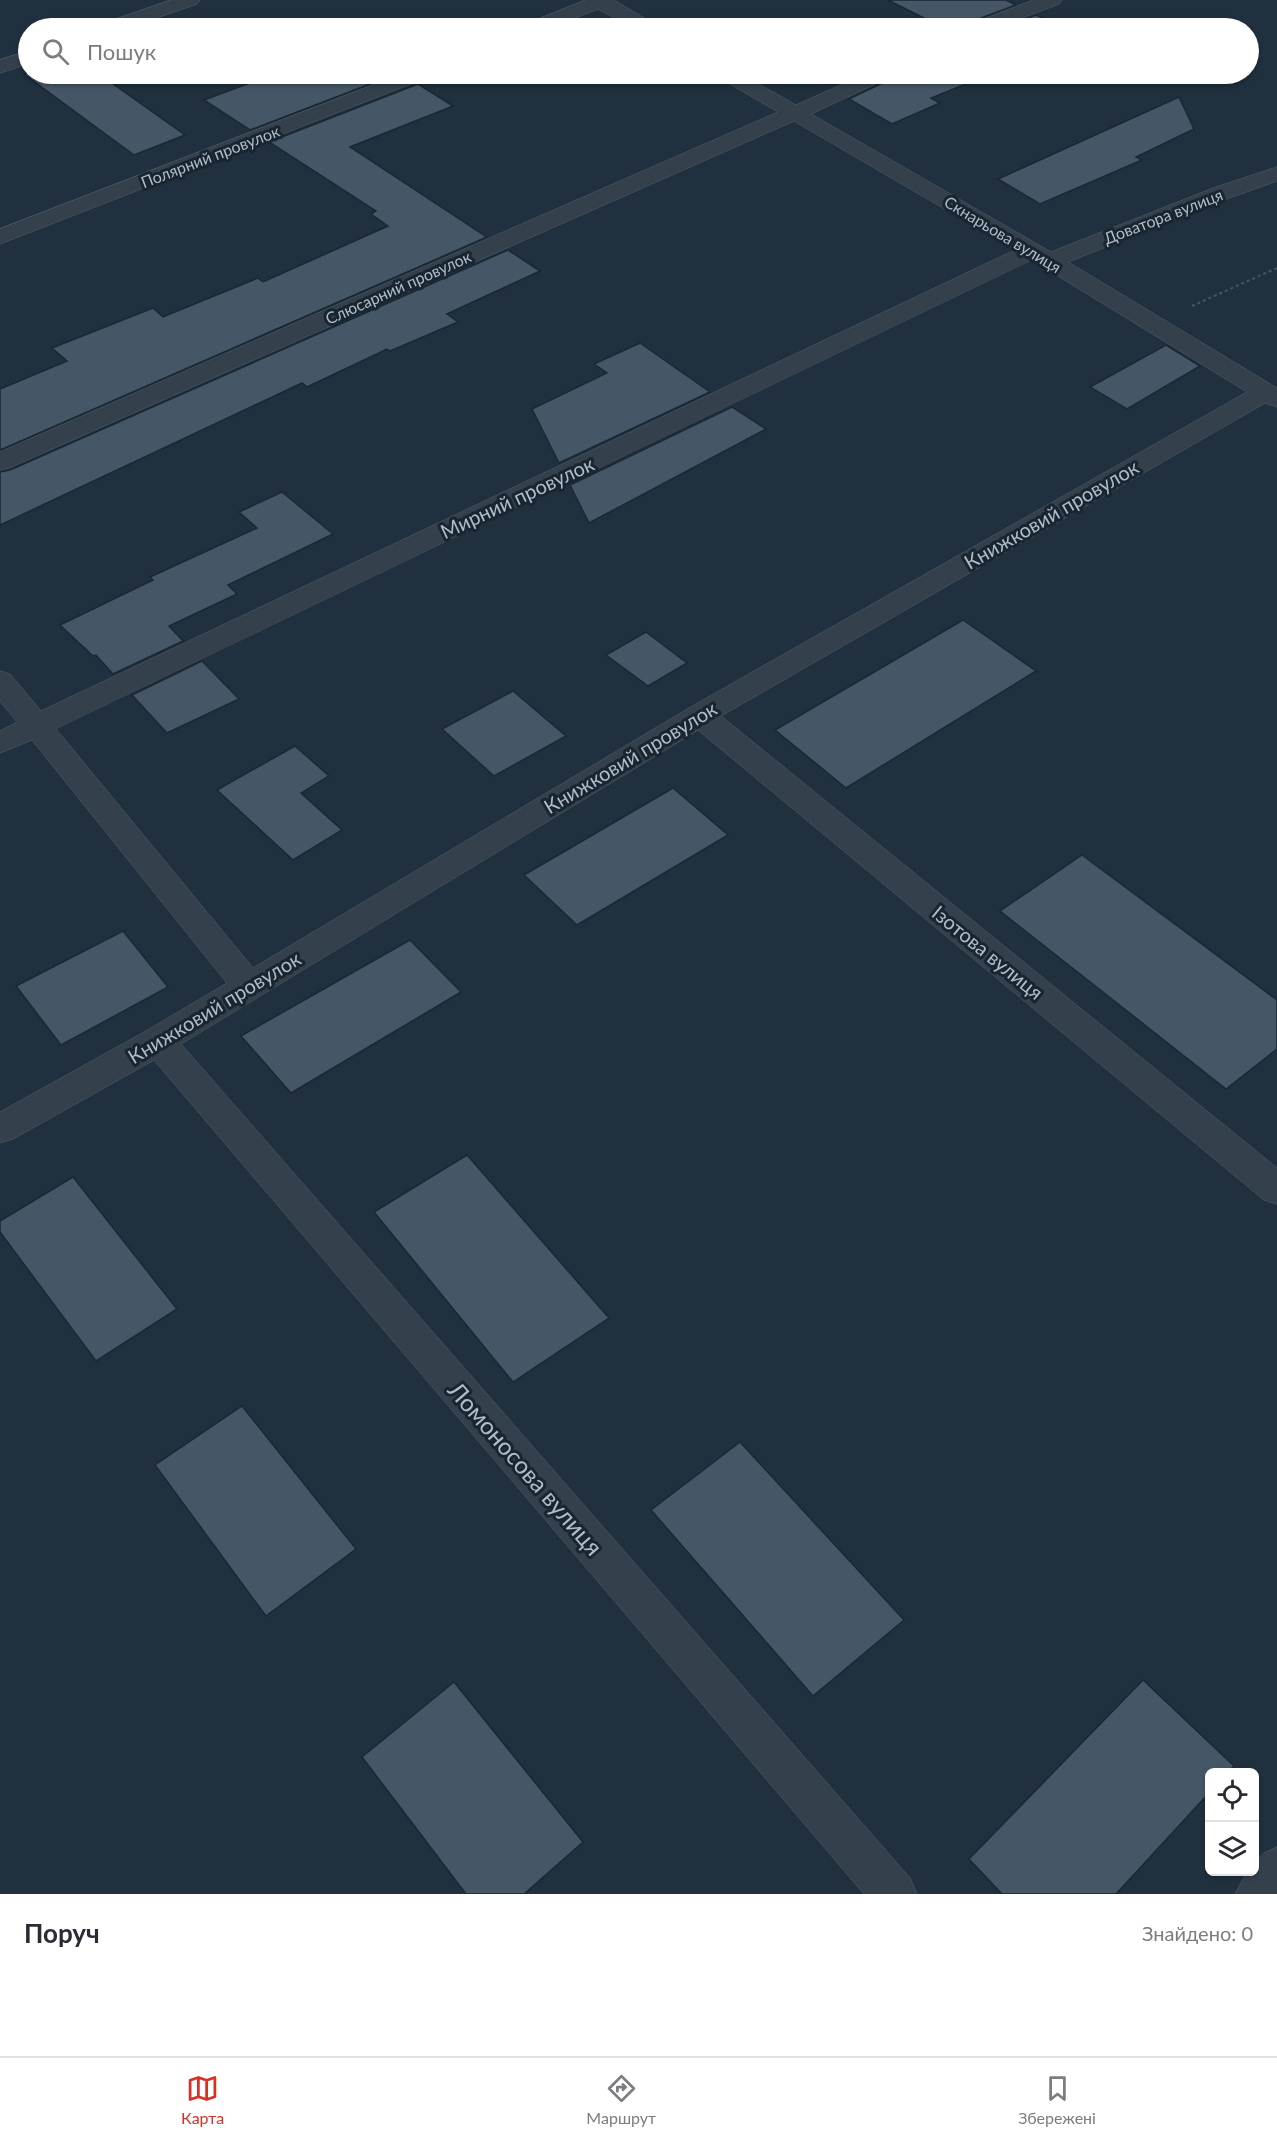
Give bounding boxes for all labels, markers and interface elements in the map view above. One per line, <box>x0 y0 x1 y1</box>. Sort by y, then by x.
search box <box>18 18 1259 84</box>
icon: search <box>39 35 72 68</box>
text: Пошук <box>87 38 156 65</box>
street label: Полярний провулок <box>138 121 283 191</box>
street label: Доватора вулиця <box>1101 185 1225 247</box>
street label: Скнарьова вулиця <box>941 192 1065 276</box>
street label: Слюсарний провулок <box>322 246 475 328</box>
street label: Мирний провулок <box>436 451 598 543</box>
street label: Книжковий провулок <box>960 454 1143 574</box>
street label: Книжковий провулок <box>539 696 721 818</box>
street label: Ізотова вулиця <box>928 900 1048 1004</box>
street label: Книжковий провулок <box>123 946 305 1068</box>
street label: Ломоносова вулиця <box>442 1375 609 1561</box>
map controls <box>1205 1768 1259 1876</box>
button: locate <box>1205 1768 1259 1822</box>
button: layers <box>1205 1822 1259 1876</box>
text: Поруч <box>24 1917 100 1949</box>
text: Знайдено: 0 <box>1142 1921 1253 1945</box>
tab: Карта <box>181 2072 224 2127</box>
tab: Маршрут <box>586 2072 656 2127</box>
tab: Збережені <box>1018 2072 1096 2127</box>

